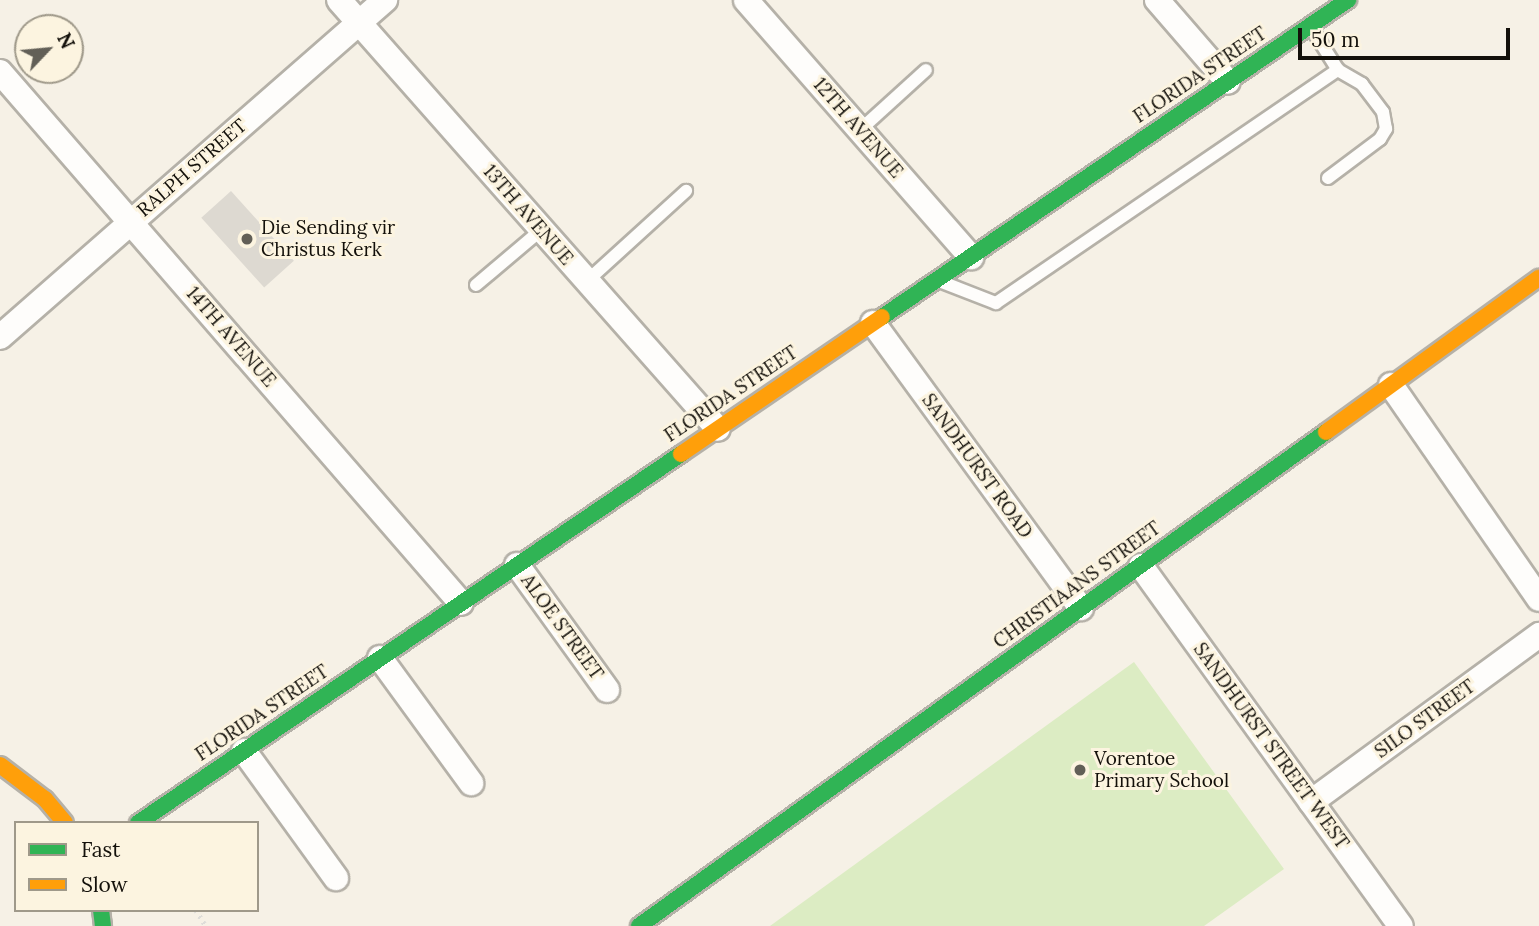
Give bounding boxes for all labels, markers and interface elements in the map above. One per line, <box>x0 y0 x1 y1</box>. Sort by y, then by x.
north arrow <box>14 14 84 84</box>
scale bar <box>1301 14 1513 58</box>
street label: FLORIDA STREET <box>1129 22 1271 128</box>
text: 50 m <box>1311 26 1360 53</box>
text: N <box>52 29 80 53</box>
street label: 12TH AVENUE <box>808 73 908 183</box>
street label: RALPH STREET <box>133 114 251 222</box>
street label: 13TH AVENUE <box>478 160 578 270</box>
place label: Die Sending vir Christus Kerk <box>261 217 395 261</box>
marker: Die Sending vir Christus Kerk <box>239 231 255 247</box>
street label: 14TH AVENUE <box>181 282 281 392</box>
street label: FLORIDA STREET <box>660 341 802 447</box>
street label: SANDHURST ROAD <box>917 389 1037 543</box>
street label: CHRISTIAANS STREET <box>989 517 1165 653</box>
street label: ALOE STREET <box>516 570 608 684</box>
street label: SANDHURST STREET WEST <box>1188 638 1354 854</box>
street label: FLORIDA STREET <box>191 660 333 766</box>
street label: SILO STREET <box>1370 675 1480 763</box>
place label: Vorentoe Primary School <box>1094 748 1229 792</box>
marker: Vorentoe Primary School <box>1072 762 1088 778</box>
legend <box>14 821 259 912</box>
text: Fast <box>81 836 120 863</box>
text: Slow <box>81 871 128 898</box>

